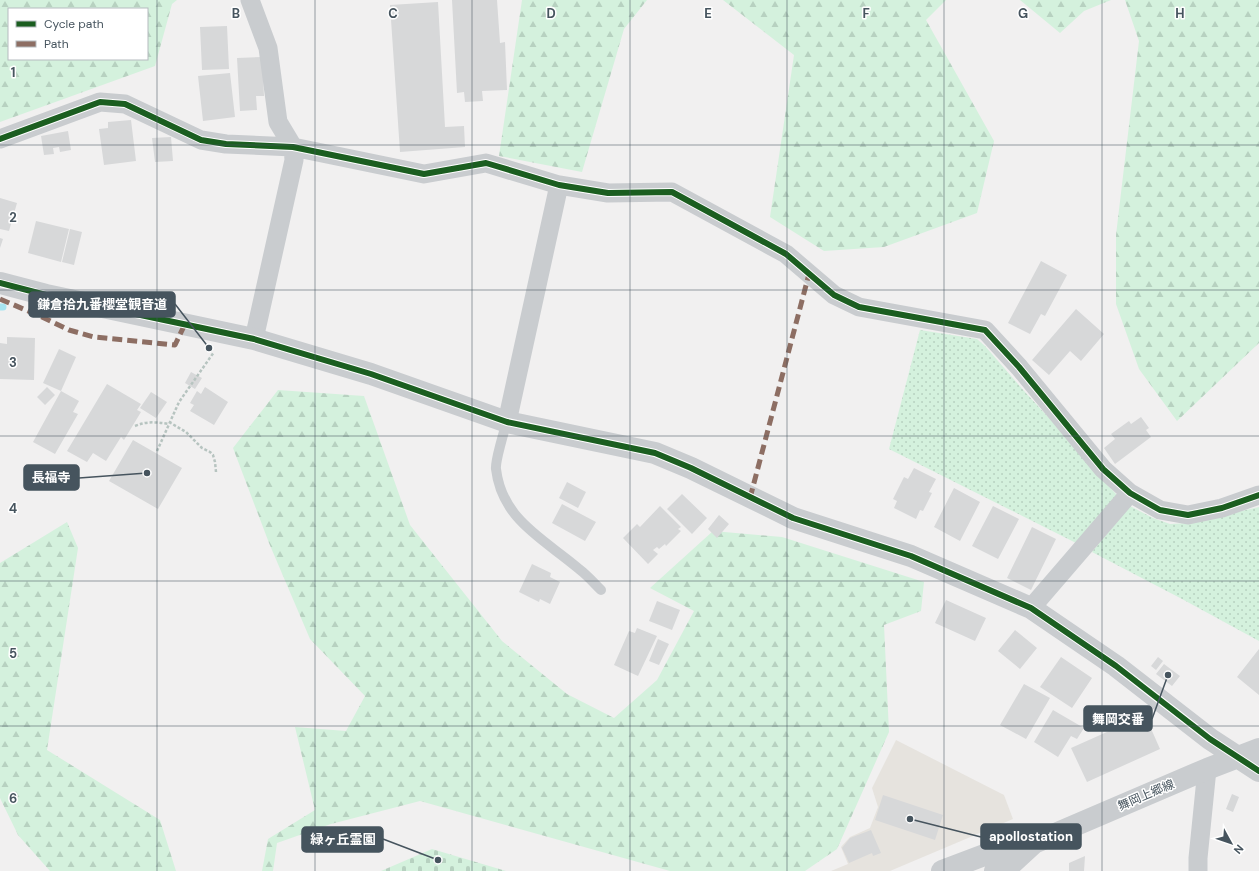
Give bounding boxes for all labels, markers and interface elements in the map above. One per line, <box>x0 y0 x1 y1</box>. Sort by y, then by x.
text: B <box>232 5 240 22</box>
text: C <box>388 5 398 22</box>
text: D <box>546 5 556 22</box>
text: E <box>704 5 712 22</box>
text: F <box>862 5 870 22</box>
text: G <box>1018 5 1028 22</box>
text: H <box>1175 5 1185 22</box>
legend <box>8 8 148 60</box>
text: Cycle path <box>44 16 104 32</box>
text: Path <box>44 36 69 52</box>
text: 1 <box>11 64 15 81</box>
text: 2 <box>9 209 17 226</box>
callout: 鎌倉拾九番櫻堂観音道 <box>29 292 175 317</box>
text: 鎌倉拾九番櫻堂観音道 <box>37 296 167 313</box>
text: 3 <box>9 354 17 371</box>
callout: 長福寺 <box>24 465 79 490</box>
text: 長福寺 <box>31 469 71 486</box>
text: 4 <box>9 500 17 517</box>
text: 5 <box>9 645 17 662</box>
callout: 舞岡交番 <box>1084 706 1152 731</box>
text: 舞岡交番 <box>1092 711 1144 728</box>
street label: 舞岡上郷線 <box>1115 776 1177 814</box>
text: 6 <box>9 790 17 807</box>
north arrow <box>1211 823 1251 863</box>
callout: apollostation <box>981 824 1081 849</box>
callout: 緑ヶ丘霊園 <box>302 827 383 852</box>
text: apollostation <box>989 828 1073 845</box>
text: 緑ヶ丘霊園 <box>309 831 376 848</box>
text: N <box>1231 842 1247 857</box>

